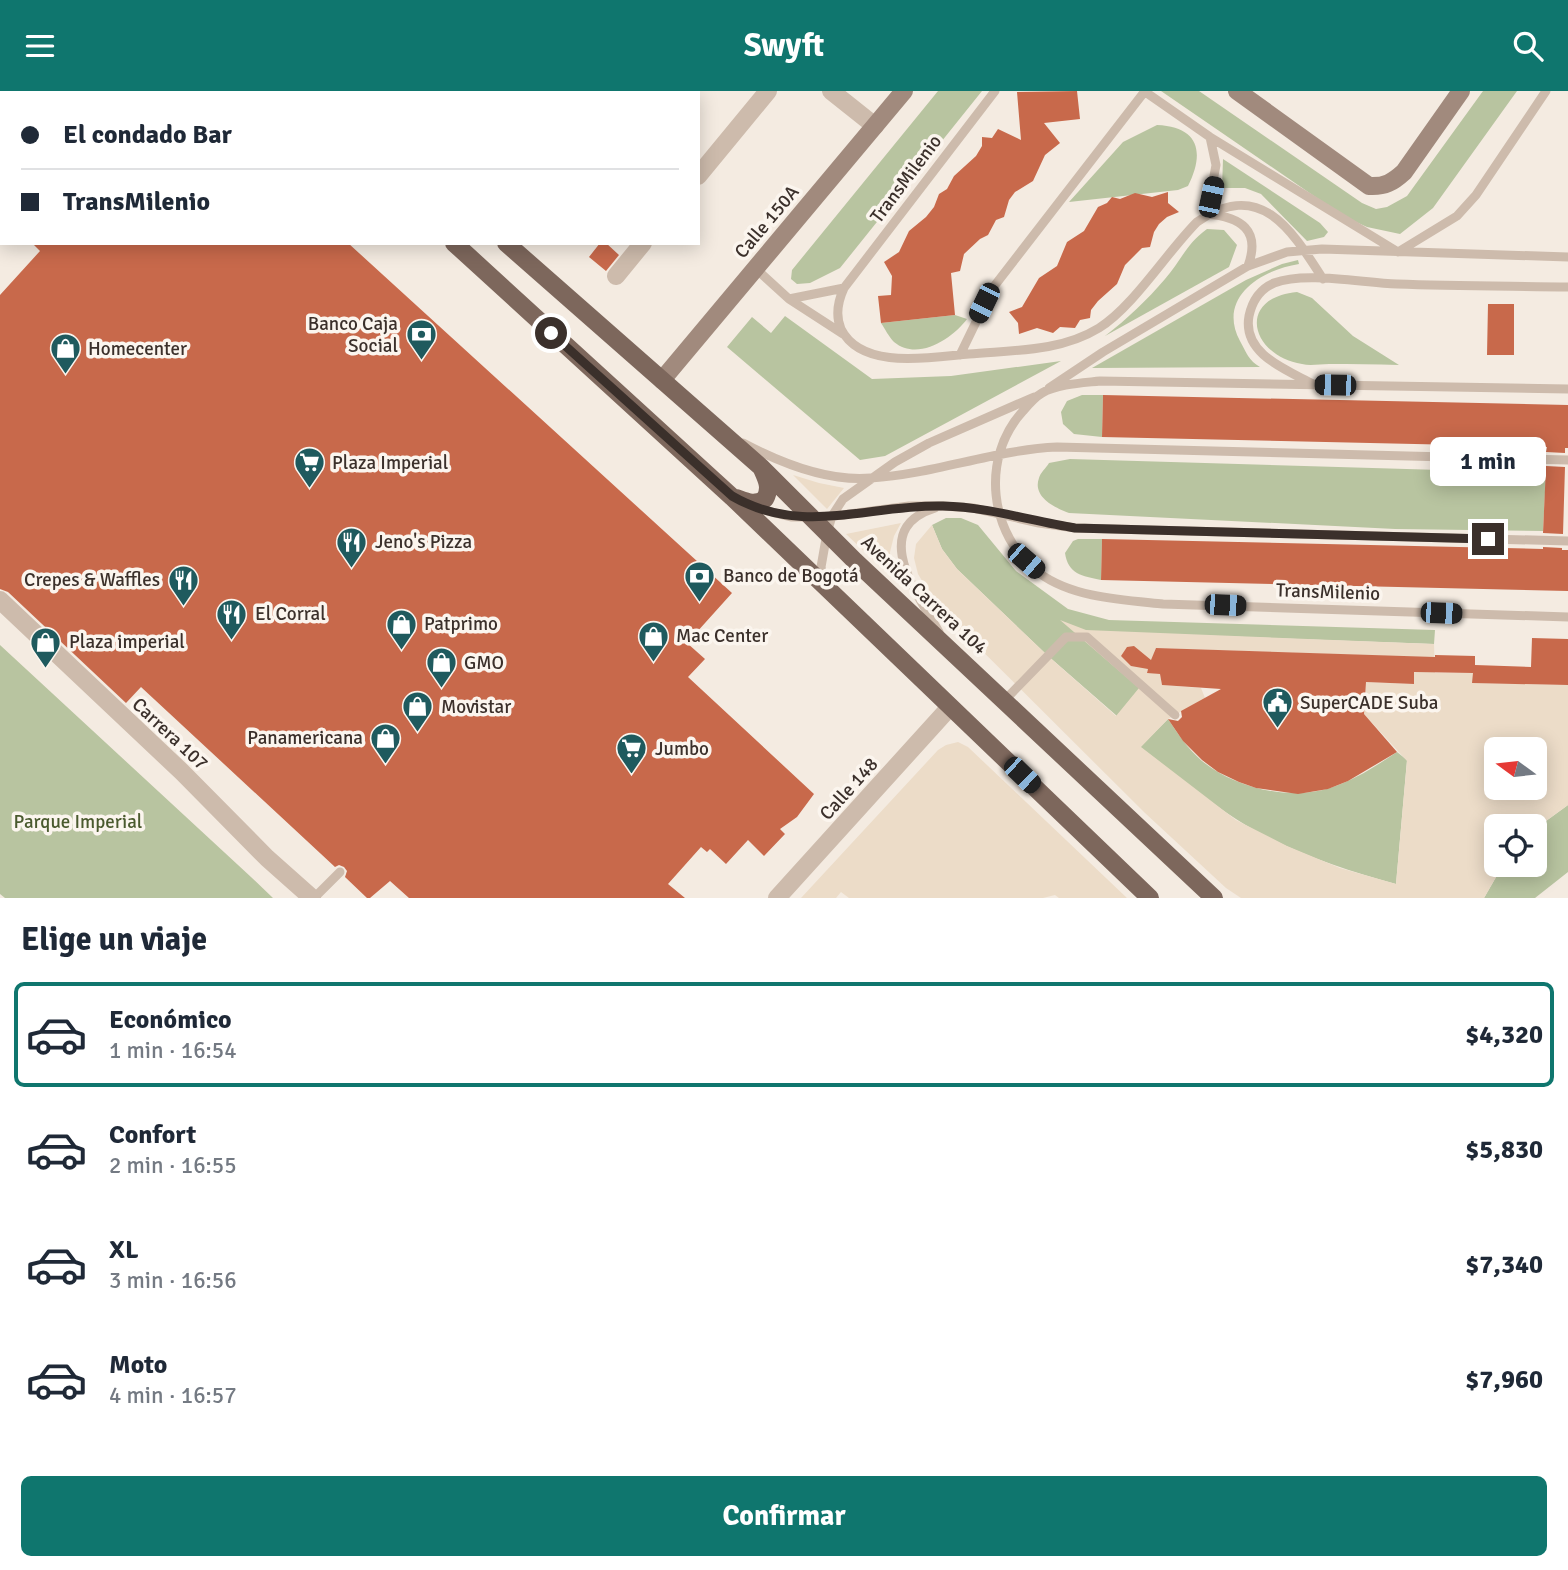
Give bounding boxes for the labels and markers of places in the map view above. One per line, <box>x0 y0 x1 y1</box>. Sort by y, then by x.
place label: Banco Caja Social <box>308 312 398 358</box>
bank icon: Banco Caja Social <box>404 318 438 362</box>
shop icon: Homecenter <box>48 332 82 376</box>
place label: Homecenter <box>88 337 187 361</box>
supermarket icon: Plaza Imperial <box>292 446 326 490</box>
place label: Plaza Imperial <box>332 451 448 475</box>
restaurant icon: Jeno's Pizza <box>335 525 369 569</box>
place label: Jeno's Pizza <box>375 530 472 554</box>
bank icon: Banco de Bogotá <box>683 559 717 603</box>
restaurant icon: Crepes & Waffles <box>166 563 200 607</box>
place label: Banco de Bogotá <box>723 564 859 588</box>
place label: Crepes & Waffles <box>24 568 160 592</box>
restaurant icon: El Corral <box>215 597 249 641</box>
place label: El Corral <box>255 602 326 626</box>
shop icon: Patprimo <box>384 607 418 651</box>
place label: Patprimo <box>424 612 498 636</box>
shop icon: Mac Center <box>636 619 670 663</box>
place label: Mac Center <box>676 624 768 648</box>
shop icon: Plaza imperial <box>29 625 63 669</box>
place label: Plaza imperial <box>69 630 185 654</box>
shop icon: GMO <box>424 646 458 690</box>
place label: GMO <box>464 651 504 675</box>
public building icon: SuperCADE Suba <box>1260 686 1294 730</box>
shop icon: Movistar <box>401 690 435 734</box>
place label: SuperCADE Suba <box>1300 691 1438 715</box>
place label: Movistar <box>441 695 511 719</box>
shop icon: Panamericana <box>369 721 403 765</box>
place label: Panamericana <box>247 726 363 750</box>
supermarket icon: Jumbo <box>615 732 649 776</box>
place label: Jumbo <box>655 737 709 761</box>

